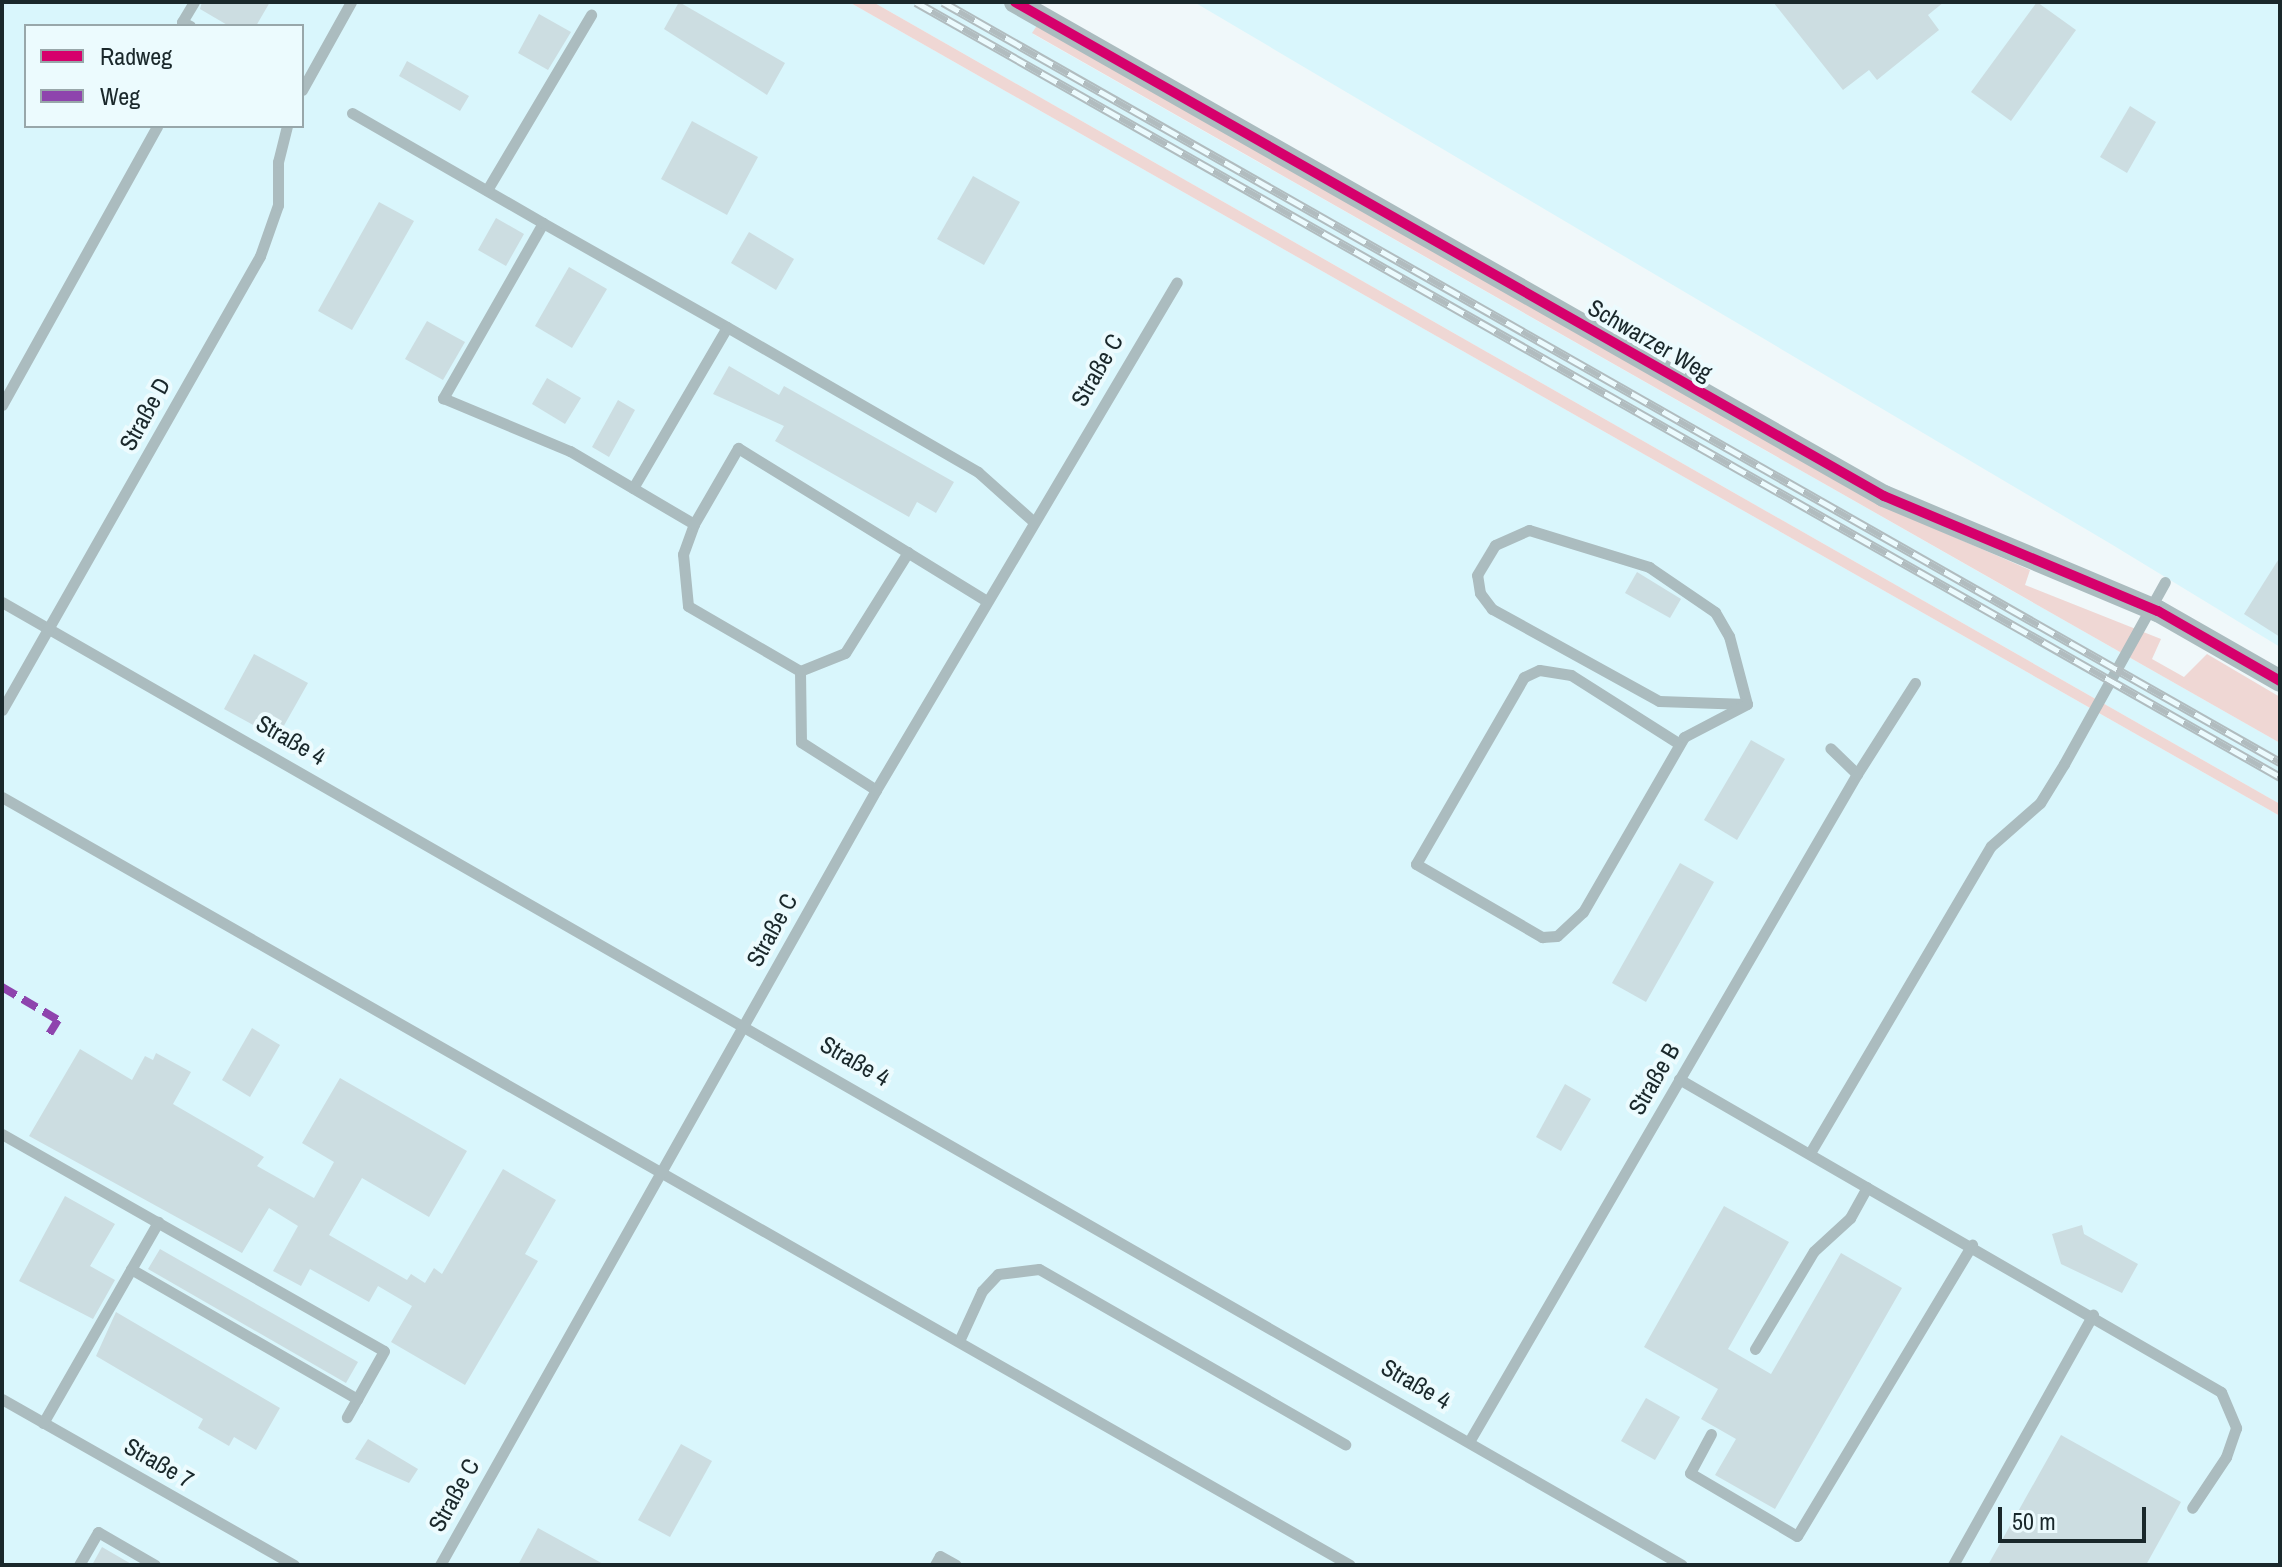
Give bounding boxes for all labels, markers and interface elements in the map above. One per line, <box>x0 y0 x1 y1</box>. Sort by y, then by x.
legend <box>24 24 304 128</box>
text: Radweg <box>100 40 172 72</box>
text: Weg <box>100 80 140 112</box>
street label: Schwarzer Weg <box>1583 293 1717 387</box>
street label: Straße C <box>1065 329 1129 411</box>
street label: Straße D <box>113 373 177 455</box>
street label: Straße 4 <box>251 709 331 771</box>
street label: Straße C <box>740 889 804 971</box>
street label: Straße 4 <box>815 1030 895 1092</box>
street label: Straße B <box>1622 1038 1686 1120</box>
street label: Straße 4 <box>1376 1353 1456 1415</box>
street label: Straße 7 <box>119 1432 199 1494</box>
street label: Straße C <box>422 1454 486 1536</box>
scale bar <box>2002 1491 2150 1541</box>
text: 50 m <box>2012 1505 2056 1537</box>

